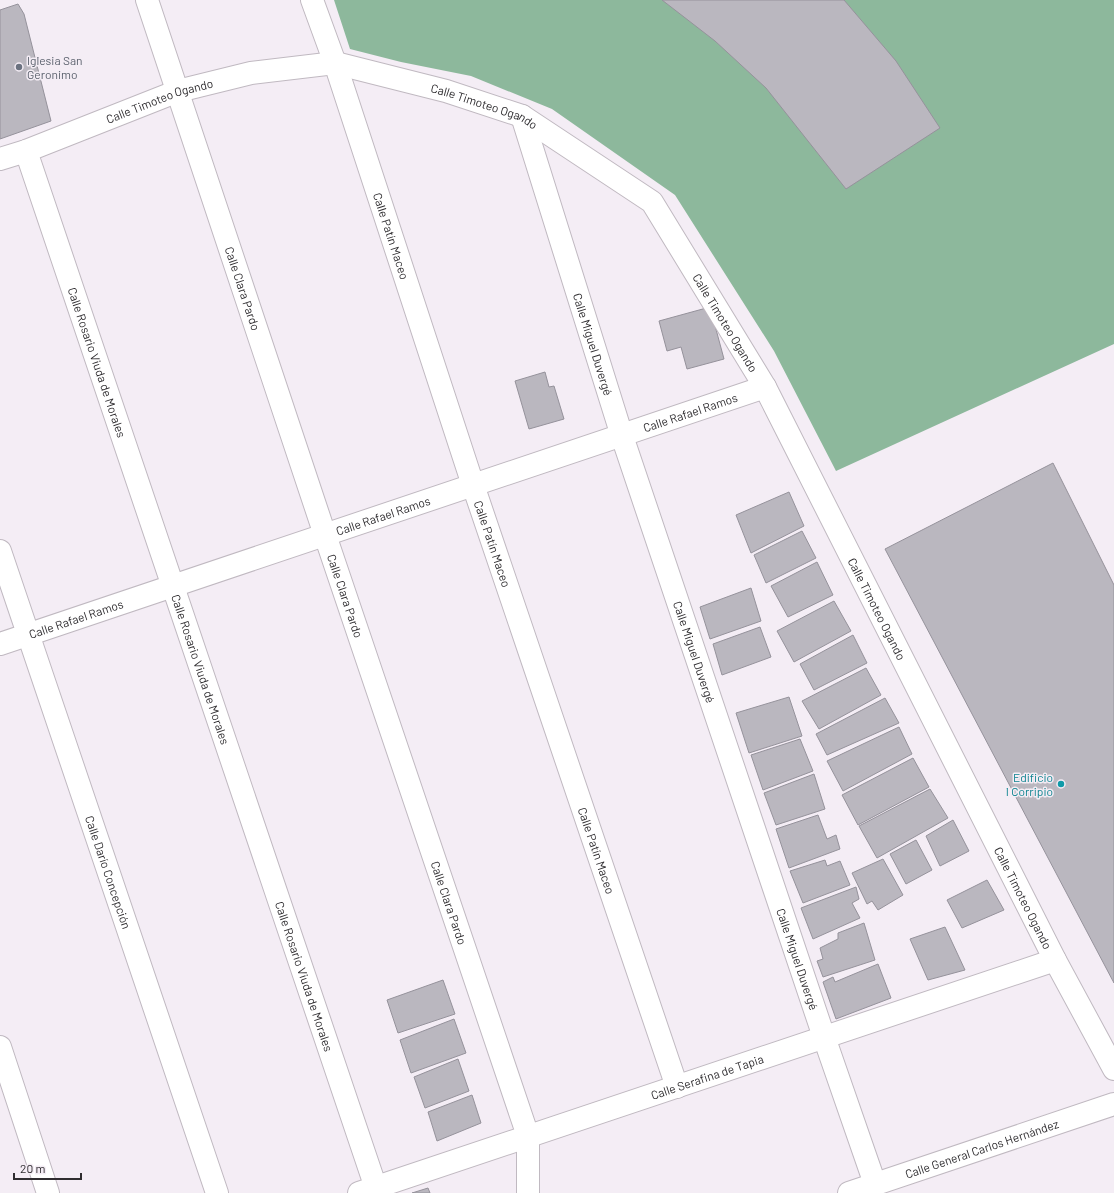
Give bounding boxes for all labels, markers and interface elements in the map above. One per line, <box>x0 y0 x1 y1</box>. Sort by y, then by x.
place label: Iglesia San Geronimo <box>27 53 83 81</box>
marker: Iglesia San Geronimo <box>14 62 24 72</box>
street label: Calle Timoteo Ogando <box>104 76 214 126</box>
street label: Calle Timoteo Ogando <box>430 80 540 131</box>
street label: Calle Patín Maceo <box>371 191 412 281</box>
street label: Calle Clara Pardo <box>223 245 263 332</box>
street label: Calle Timoteo Ogando <box>690 271 761 374</box>
street label: Calle Rosario Viuda de Morales <box>66 285 129 439</box>
street label: Calle Miguel Duvergé <box>571 291 616 397</box>
street label: Calle Rafael Ramos <box>641 390 739 434</box>
street label: Calle Rafael Ramos <box>334 493 432 538</box>
street label: Calle Patín Maceo <box>472 499 514 589</box>
street label: Calle Clara Pardo <box>325 552 366 639</box>
street label: Calle Timoteo Ogando <box>846 555 909 662</box>
street label: Calle Rosario Viuda de Morales <box>169 592 233 746</box>
street label: Calle Rafael Ramos <box>27 596 125 641</box>
street label: Calle Miguel Duvergé <box>671 599 718 705</box>
place label: Edificio I Corripio <box>1006 770 1053 798</box>
marker: Edificio I Corripio <box>1056 779 1066 789</box>
street label: Calle Patín Maceo <box>576 805 618 896</box>
street label: Calle Darío Concepción <box>83 814 134 931</box>
street label: Calle Timoteo Ogando <box>992 844 1055 951</box>
street label: Calle Clara Pardo <box>429 859 470 946</box>
street label: Calle Rosario Viuda de Morales <box>273 899 336 1053</box>
street label: Calle Miguel Duvergé <box>774 906 821 1012</box>
street label: Calle Serafina de Tapia <box>649 1051 765 1102</box>
street label: Calle General Carlos Hernández <box>903 1116 1060 1181</box>
scale bar <box>14 1155 81 1181</box>
text: 20 m <box>20 1161 46 1175</box>

